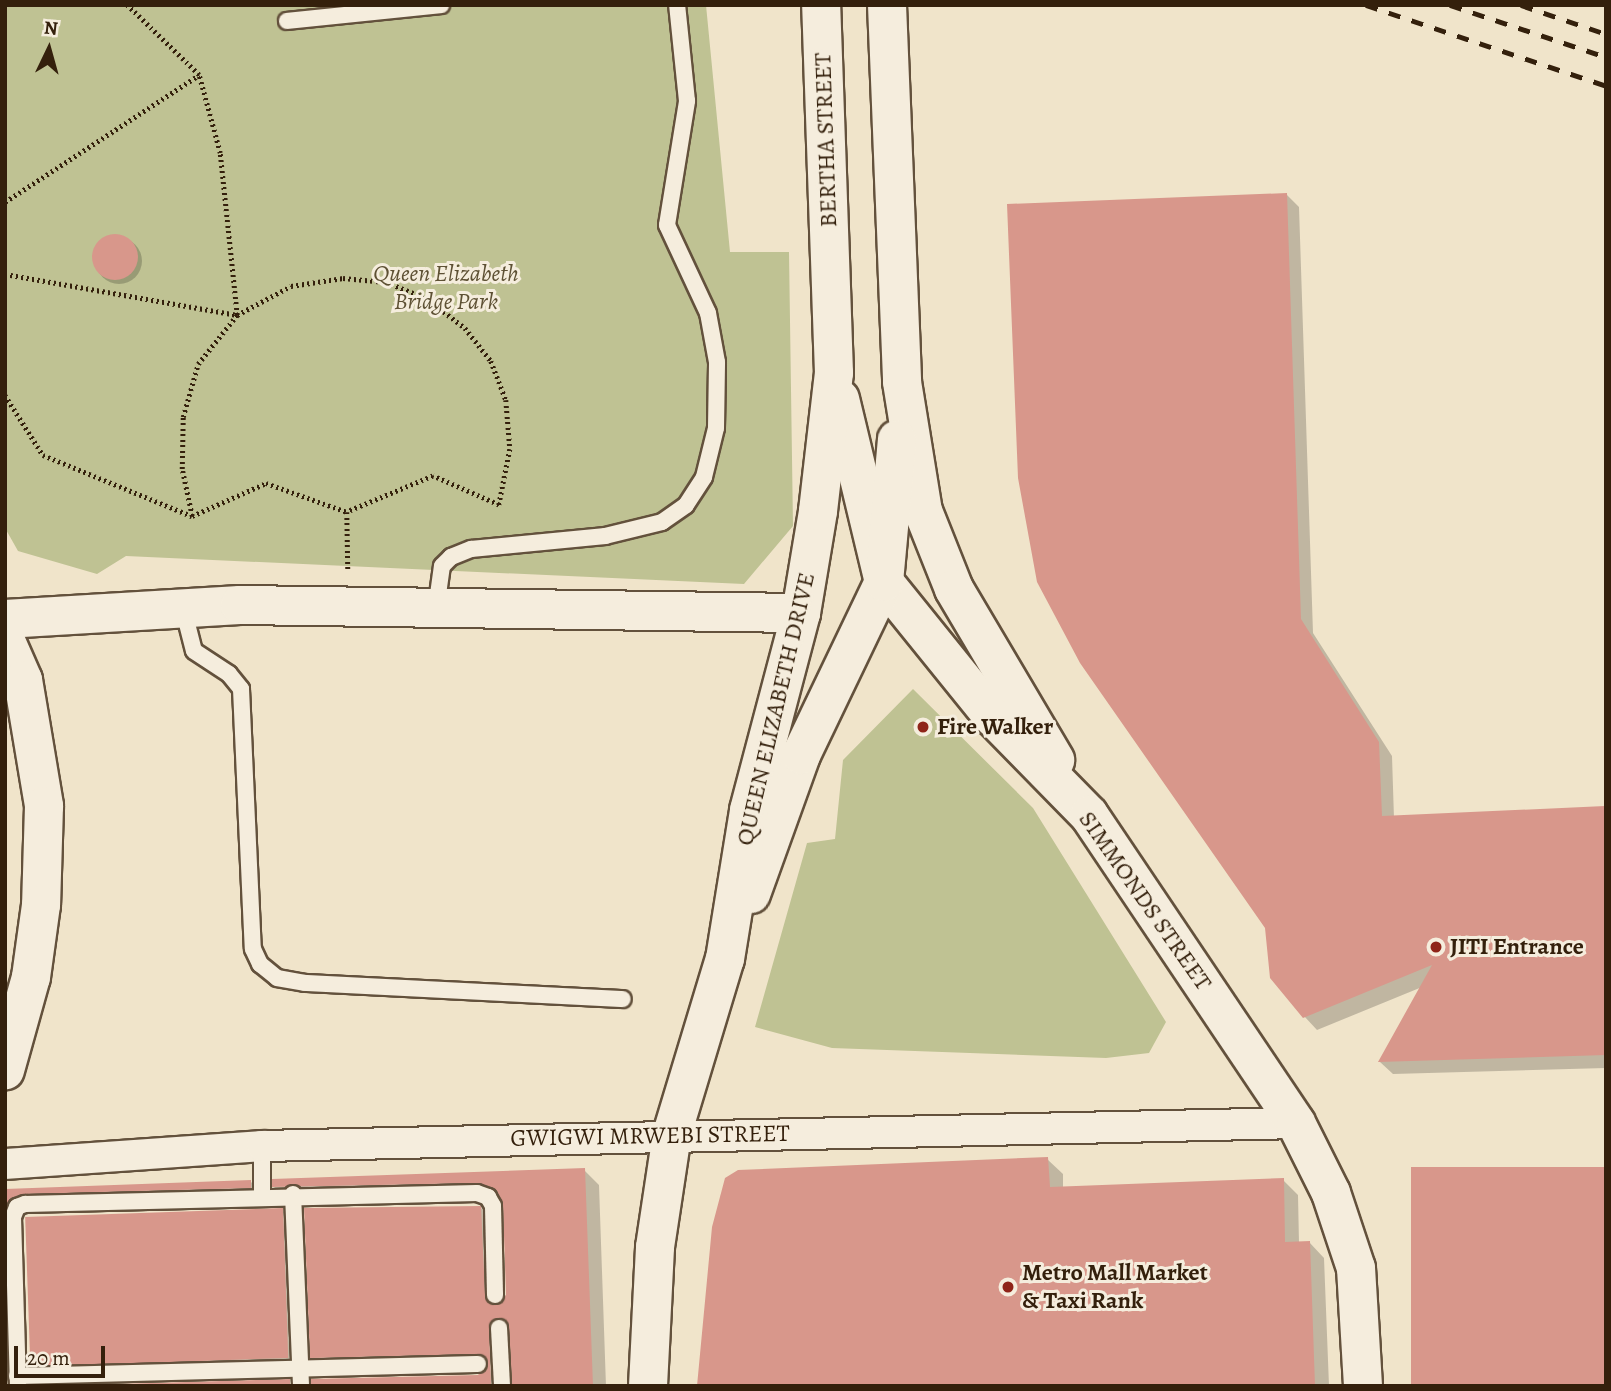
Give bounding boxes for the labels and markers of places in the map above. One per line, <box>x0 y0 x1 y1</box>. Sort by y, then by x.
place label: Fire Walker <box>937 713 1053 741</box>
marker: Fire Walker <box>915 719 931 735</box>
place label: JITI Entrance <box>1450 933 1584 961</box>
marker: JITI Entrance <box>1428 939 1444 955</box>
place label: Metro Mall Market & Taxi Rank <box>1022 1259 1208 1315</box>
marker: Metro Mall Market & Taxi Rank <box>1000 1279 1016 1295</box>

